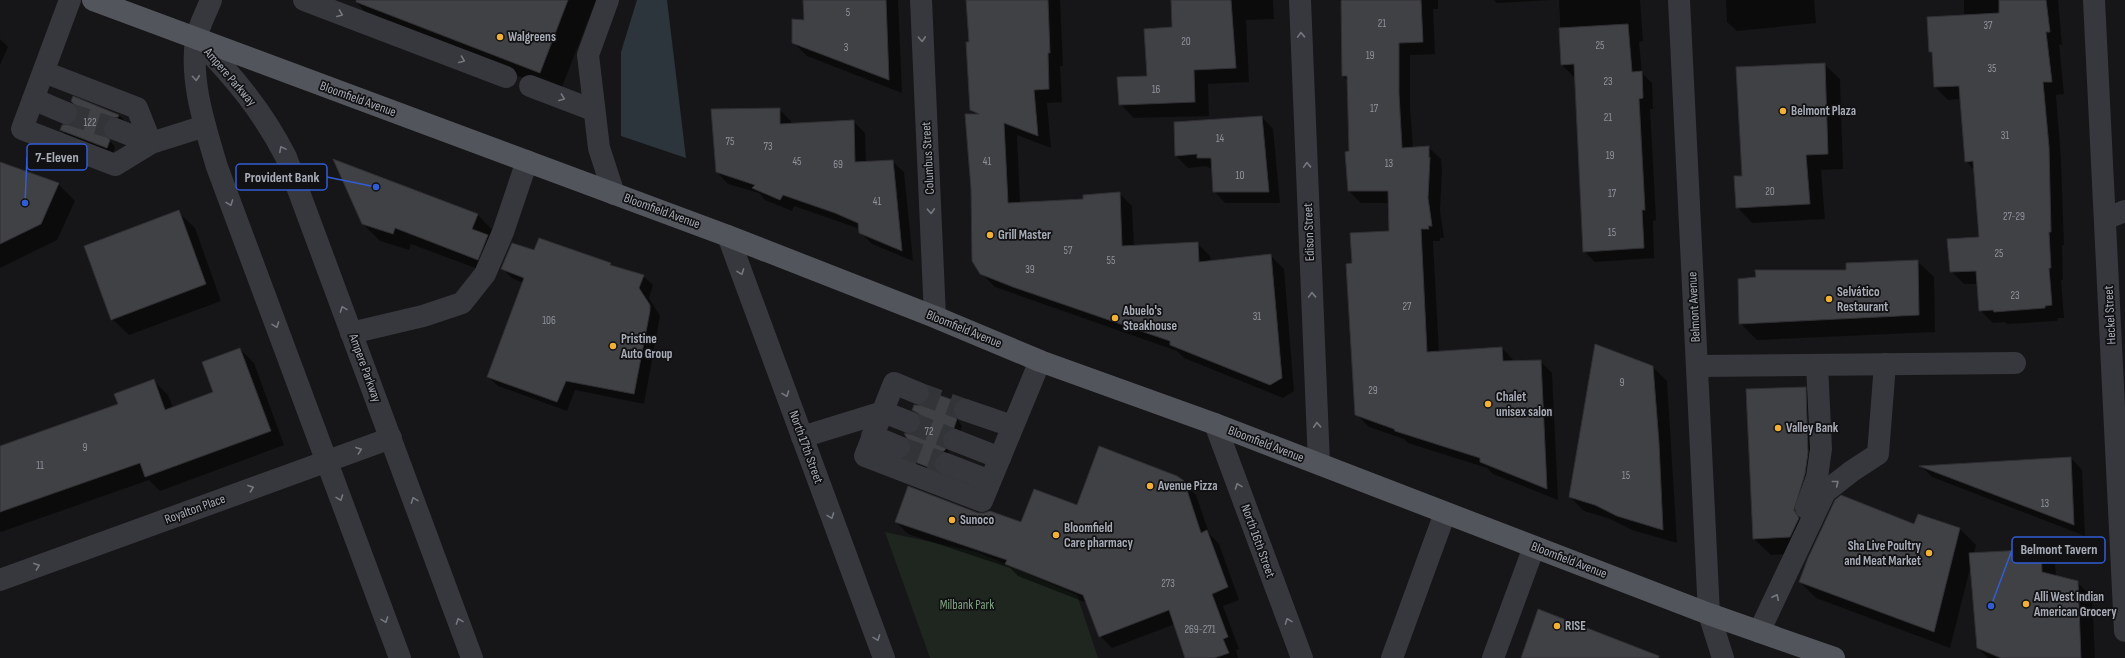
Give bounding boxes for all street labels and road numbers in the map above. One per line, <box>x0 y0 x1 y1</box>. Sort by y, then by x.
street label: Ampere Parkway <box>200 44 260 109</box>
street label: Bloomfield Avenue <box>318 78 398 120</box>
street label: Columbus Street <box>918 121 938 195</box>
street label: Bloomfield Avenue <box>622 190 702 232</box>
street label: Edison Street <box>1300 203 1318 261</box>
street label: Belmont Avenue <box>1684 271 1704 343</box>
street label: Heckel Street <box>2100 285 2120 345</box>
street label: Bloomfield Avenue <box>924 307 1004 351</box>
street label: Ampere Parkway <box>345 331 385 404</box>
street label: North 17th Street <box>785 408 827 486</box>
street label: Bloomfield Avenue <box>1226 422 1306 466</box>
street label: Royalton Place <box>162 491 228 527</box>
street label: North 16th Street <box>1237 502 1279 580</box>
street label: Bloomfield Avenue <box>1529 538 1609 582</box>

